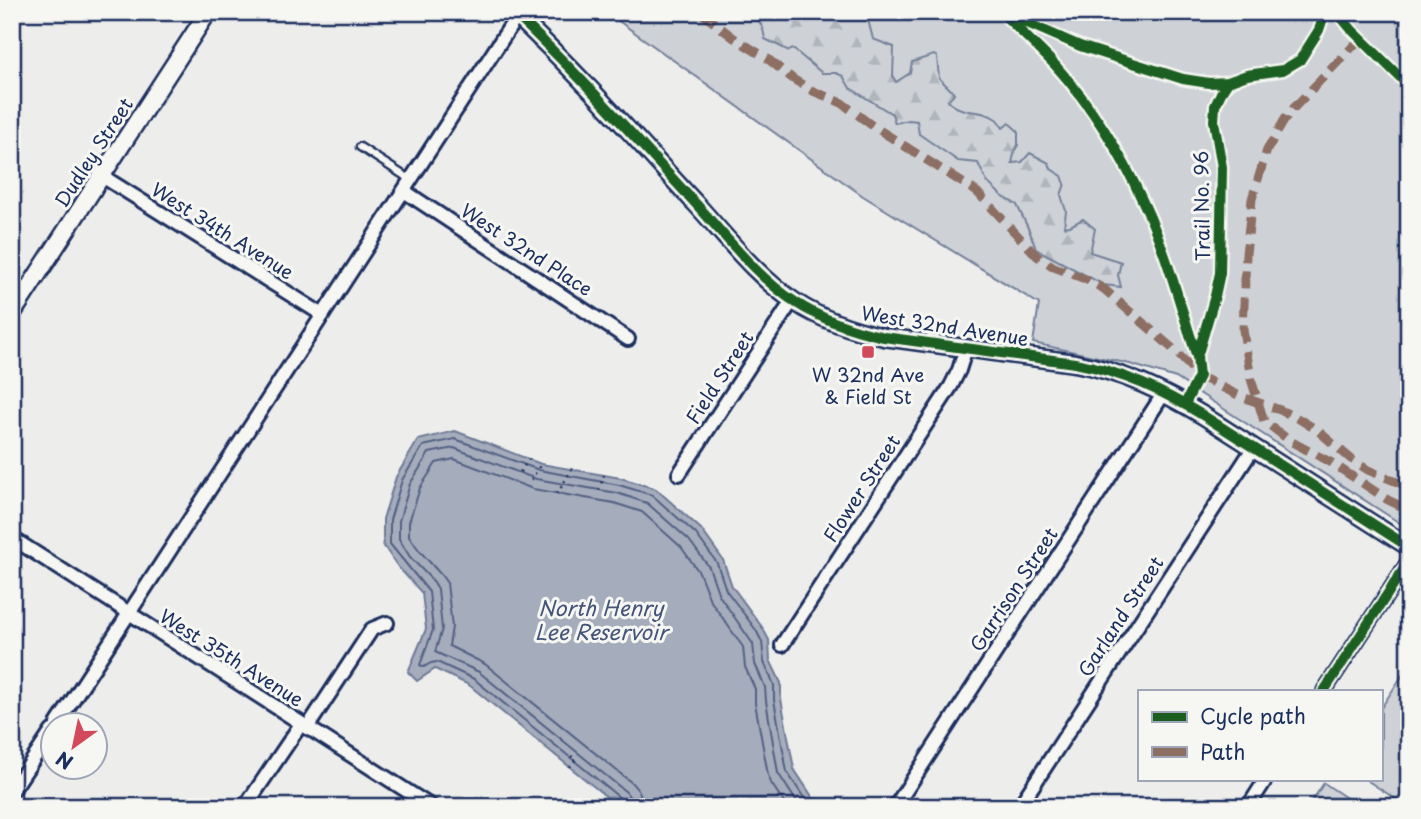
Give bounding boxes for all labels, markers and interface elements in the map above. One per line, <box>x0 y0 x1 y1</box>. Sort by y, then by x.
street label: Dudley Street <box>47 91 139 212</box>
street label: Trail No. 96 <box>1186 151 1216 261</box>
street label: West 34th Avenue <box>146 175 300 285</box>
street label: West 32nd Place <box>456 196 598 302</box>
street label: West 32nd Avenue <box>859 298 1031 352</box>
street label: Field Street <box>678 325 760 429</box>
marker: W 32nd Ave & Field St <box>860 344 876 360</box>
place label: W 32nd Ave & Field St <box>812 360 924 410</box>
street label: Flower Street <box>816 429 906 547</box>
street label: Garrison Street <box>962 521 1064 657</box>
street label: Garland Street <box>1070 550 1170 682</box>
water label: North Henry Lee Reservoir <box>535 591 671 647</box>
street label: West 35th Avenue <box>155 601 309 713</box>
legend <box>1138 690 1382 780</box>
text: Cycle path <box>1200 699 1306 731</box>
north arrow <box>38 710 108 780</box>
text: Path <box>1200 735 1245 767</box>
text: N <box>50 745 78 777</box>

